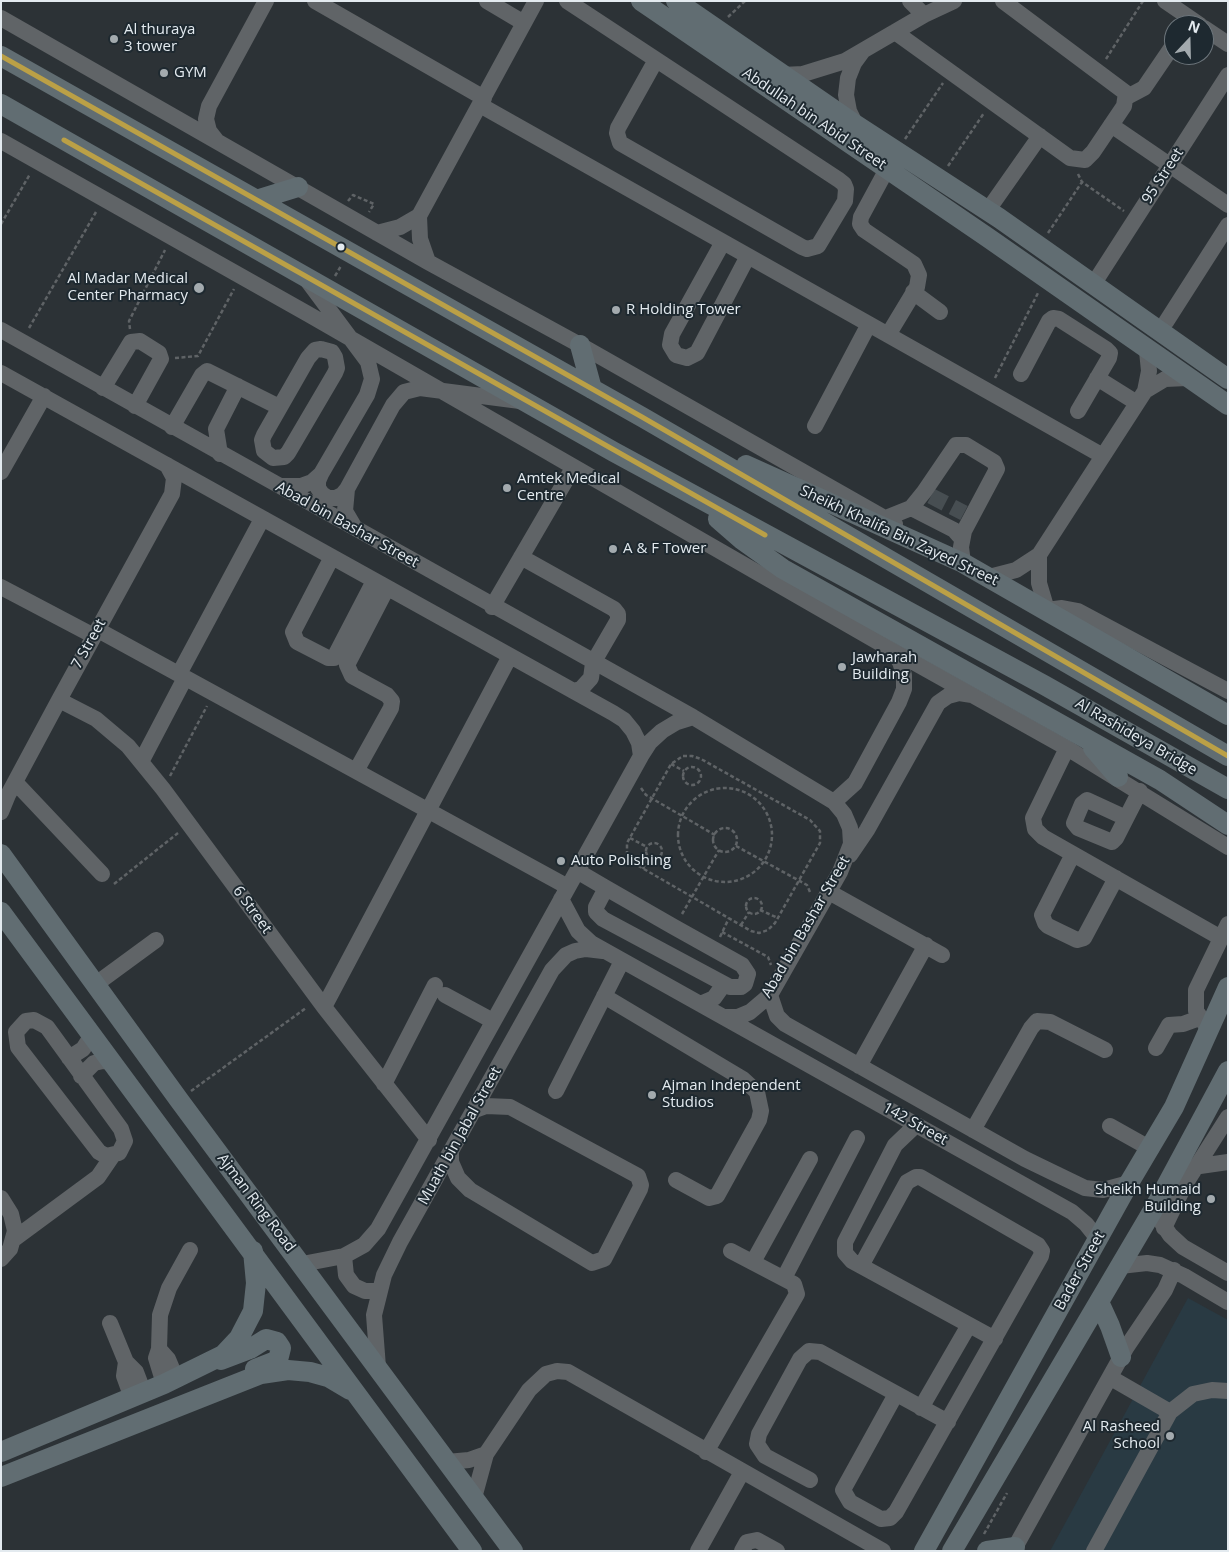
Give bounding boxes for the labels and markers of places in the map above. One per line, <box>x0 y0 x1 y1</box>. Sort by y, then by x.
place label: Al thuraya 3 tower <box>124 21 195 56</box>
marker: Al thuraya 3 tower <box>108 33 120 45</box>
place label: GYM <box>174 64 207 82</box>
marker: GYM <box>158 67 170 79</box>
unlabelled marker <box>336 242 346 252</box>
place label: Al Madar Medical Center Pharmacy <box>67 270 188 305</box>
marker: Al Madar Medical Center Pharmacy <box>192 281 206 295</box>
place label: R Holding Tower <box>626 301 741 319</box>
marker: R Holding Tower <box>610 304 622 316</box>
place label: Amtek Medical Centre <box>517 470 620 505</box>
marker: Amtek Medical Centre <box>501 482 513 494</box>
place label: A & F Tower <box>623 540 706 558</box>
marker: A & F Tower <box>607 543 619 555</box>
place label: Jawharah Building <box>852 649 917 684</box>
marker: Jawharah Building <box>836 661 848 673</box>
place label: Auto Polishing <box>571 852 671 870</box>
marker: Auto Polishing <box>555 855 567 867</box>
place label: Ajman Independent Studios <box>662 1077 801 1112</box>
marker: Ajman Independent Studios <box>646 1089 658 1101</box>
place label: Sheikh Humaid Building <box>1095 1181 1201 1216</box>
marker: Sheikh Humaid Building <box>1205 1193 1217 1205</box>
place label: Al Rasheed School <box>1083 1418 1160 1453</box>
marker: Al Rasheed School <box>1164 1430 1176 1442</box>

